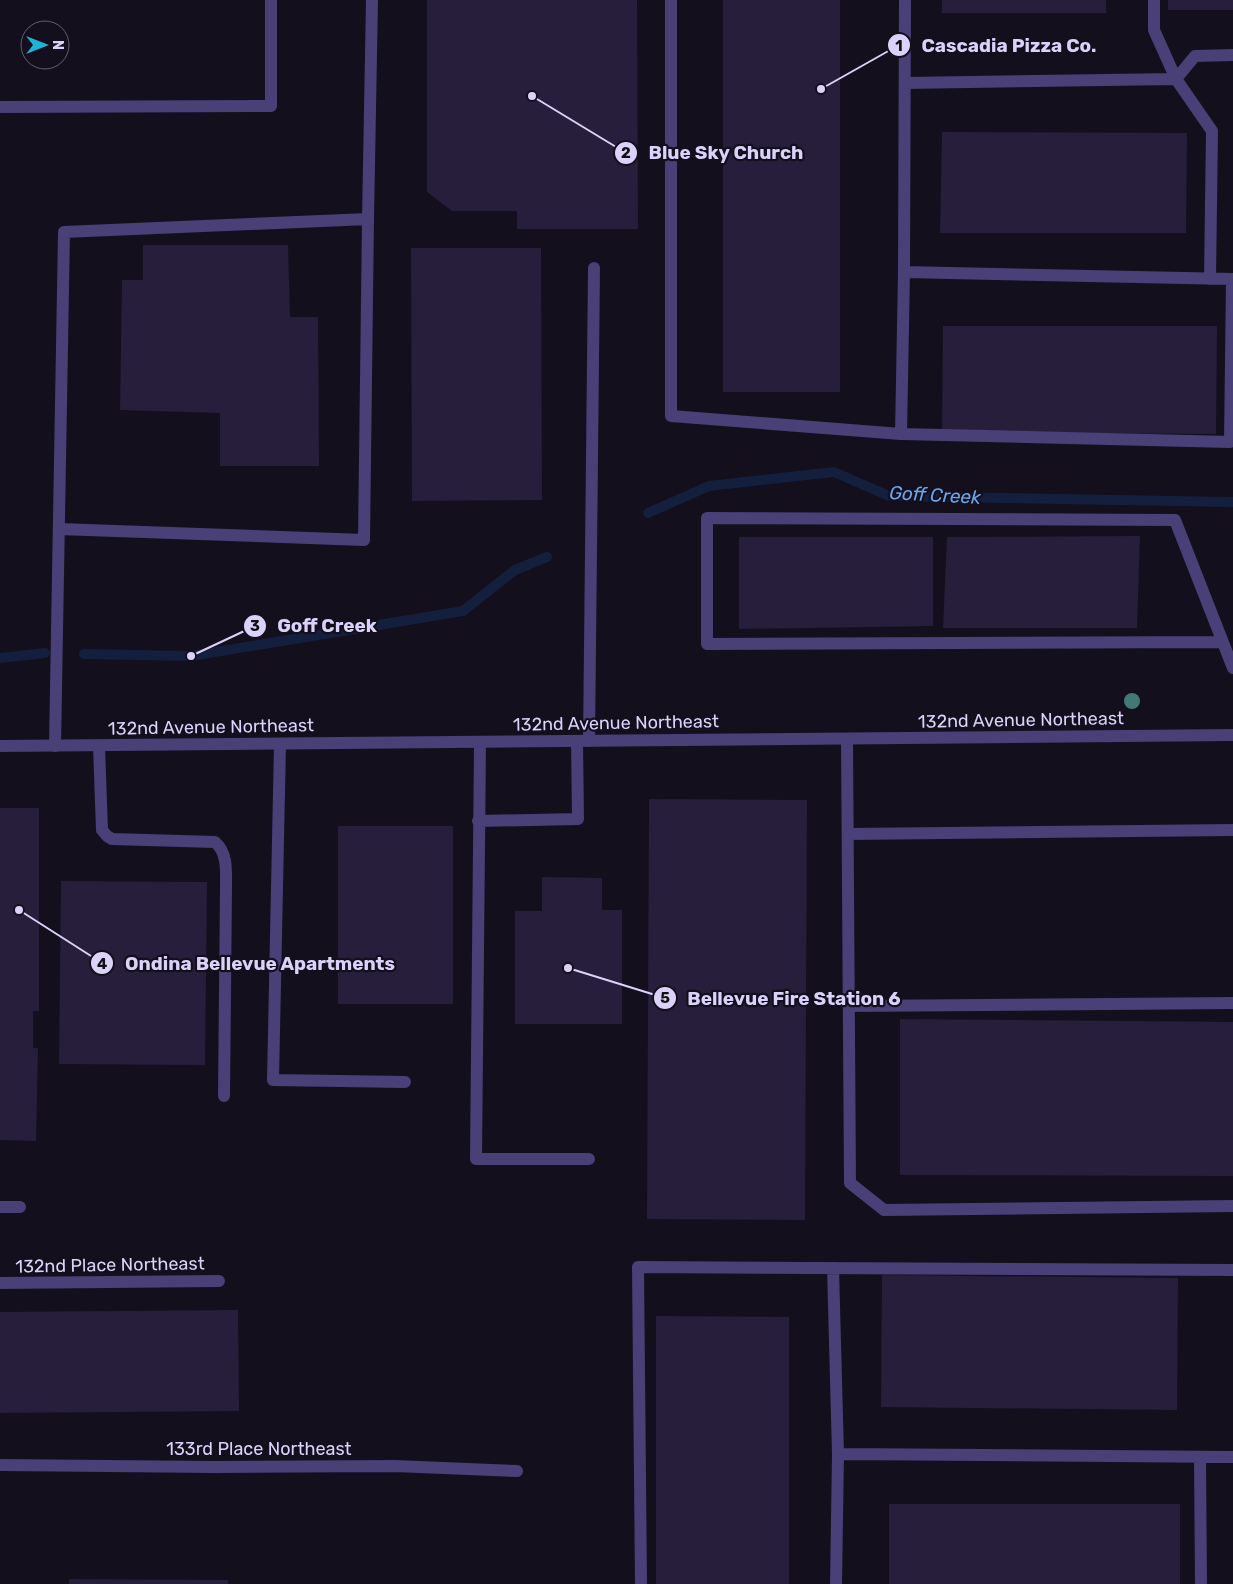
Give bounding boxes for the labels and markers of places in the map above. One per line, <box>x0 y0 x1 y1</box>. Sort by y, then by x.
callout: Cascadia Pizza Co. <box>886 28 1106 62</box>
callout: Blue Sky Church <box>613 136 814 170</box>
callout: Goff Creek <box>242 609 387 643</box>
callout: Ondina Bellevue Apartments <box>90 946 405 980</box>
callout: Bellevue Fire Station 6 <box>652 981 911 1015</box>

